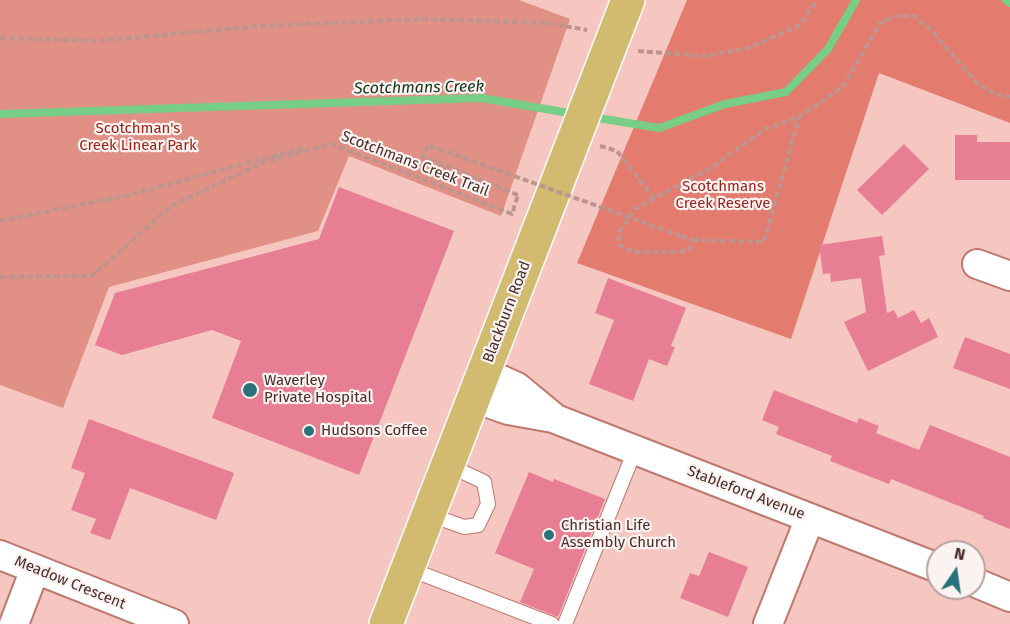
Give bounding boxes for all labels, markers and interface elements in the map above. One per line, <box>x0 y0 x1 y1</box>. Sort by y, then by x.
water label: Scotchmans Creek <box>354 77 484 99</box>
park label: Scotchman's Creek Linear Park <box>79 120 197 155</box>
street label: Scotchmans Creek Trail <box>339 128 491 200</box>
park label: Scotchmans Creek Reserve <box>675 178 771 213</box>
street label: Blackburn Road <box>479 259 535 365</box>
place label: Waverley Private Hospital <box>264 372 372 407</box>
marker: Waverley Private Hospital <box>241 381 259 399</box>
place label: Hudsons Coffee <box>321 422 428 440</box>
marker: Hudsons Coffee <box>302 424 316 438</box>
street label: Stableford Avenue <box>685 462 807 524</box>
place label: Christian Life Assembly Church <box>561 517 676 552</box>
marker: Christian Life Assembly Church <box>542 528 556 542</box>
north arrow <box>926 540 986 600</box>
text: N <box>952 543 967 564</box>
street label: Meadow Crescent <box>12 553 128 613</box>

